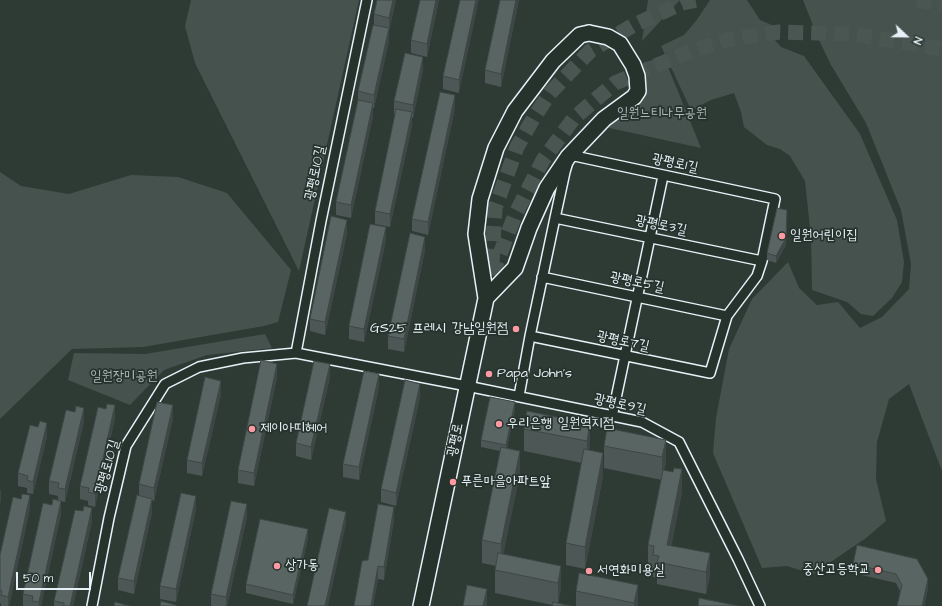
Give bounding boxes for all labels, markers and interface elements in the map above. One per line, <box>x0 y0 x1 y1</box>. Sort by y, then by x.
north arrow <box>886 16 926 56</box>
text: N <box>909 35 926 47</box>
park label: 일원느티나무공원 <box>617 106 707 122</box>
street label: 광평로10길 <box>302 144 330 202</box>
street label: 광평로1길 <box>650 151 700 177</box>
street label: 광평로3길 <box>634 212 688 240</box>
place label: 일원어린이집 <box>790 228 858 244</box>
marker: 일원어린이집 <box>777 231 787 241</box>
street label: 광평로5길 <box>608 269 666 297</box>
place label: GS25 프레시 강남일원점 <box>370 321 508 337</box>
marker: GS25 프레시 강남일원점 <box>511 324 521 334</box>
street label: 광평로7길 <box>595 328 651 356</box>
place label: Papa John's <box>497 366 572 382</box>
park label: 일원장미공원 <box>90 369 158 385</box>
marker: Papa John's <box>484 369 494 379</box>
street label: 광평로9길 <box>592 391 648 419</box>
place label: 우리은행 일원역지점 <box>507 416 614 432</box>
marker: 우리은행 일원역지점 <box>494 419 504 429</box>
place label: 제이아띠헤어 <box>260 421 328 437</box>
street label: 광평로 <box>444 422 468 458</box>
marker: 제이아띠헤어 <box>247 424 257 434</box>
street label: 광평로10길 <box>92 438 124 496</box>
place label: 푸른마을아파트앞 <box>461 474 551 490</box>
marker: 푸른마을아파트앞 <box>448 477 458 487</box>
place label: 상가동 <box>285 558 319 574</box>
marker: 상가동 <box>272 561 282 571</box>
place label: 중산고등학교 <box>802 562 870 578</box>
place label: 서연화미용실 <box>597 563 665 579</box>
scale bar <box>18 564 93 590</box>
marker: 중산고등학교 <box>873 565 883 575</box>
marker: 서연화미용실 <box>584 566 594 576</box>
text: 50 m <box>23 570 53 587</box>

